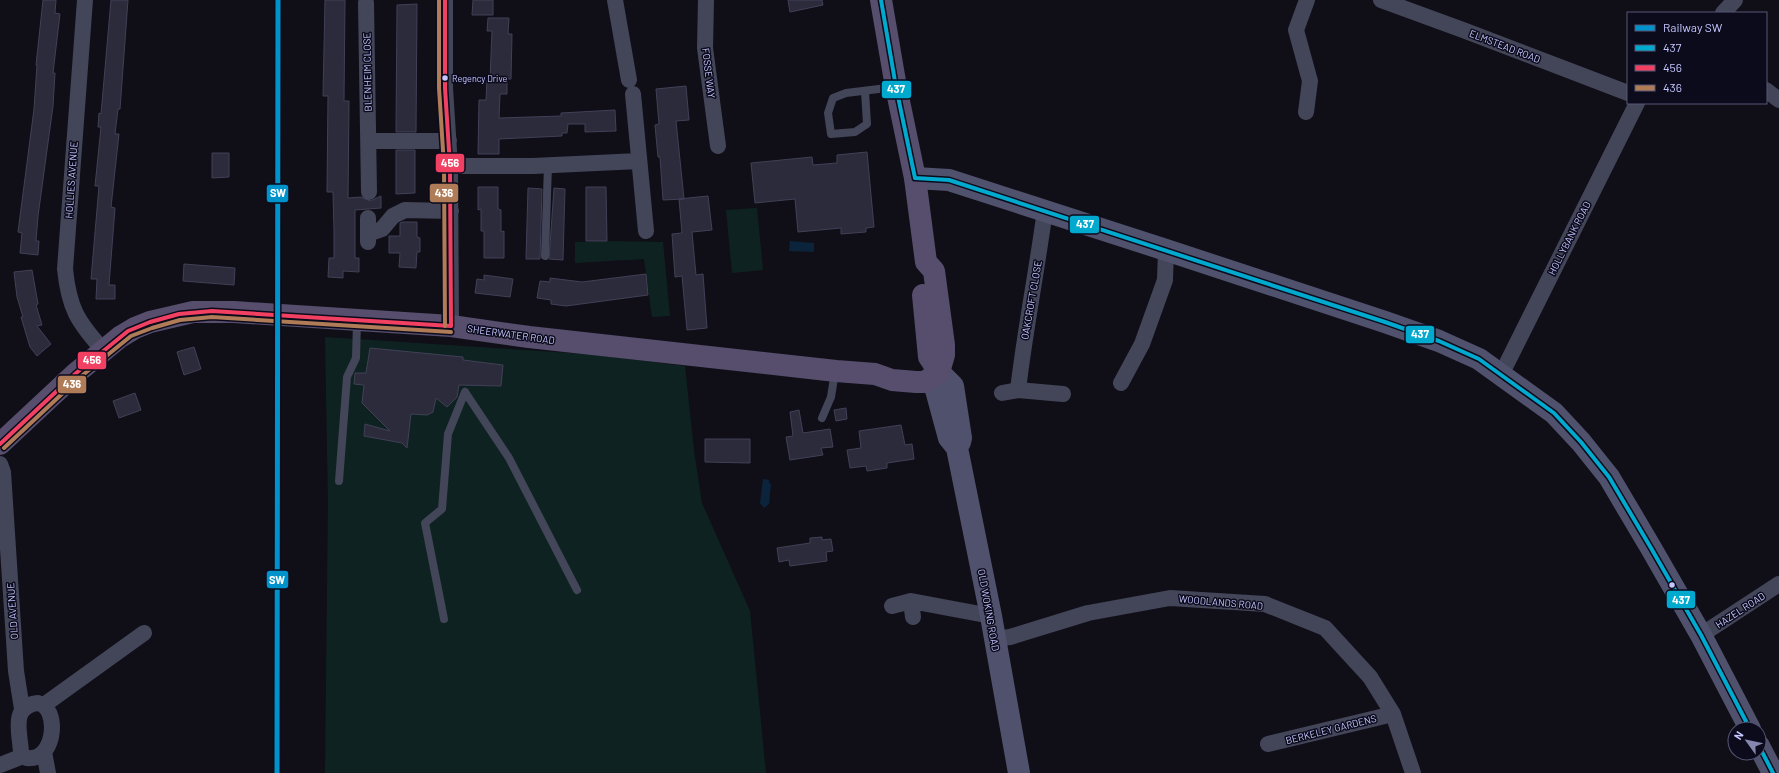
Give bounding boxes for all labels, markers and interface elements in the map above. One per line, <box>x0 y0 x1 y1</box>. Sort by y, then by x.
legend <box>1627 12 1767 104</box>
text: Railway SW <box>1663 20 1723 34</box>
street label: ELMSTEAD ROAD <box>1468 27 1542 65</box>
street label: BLENHEIM CLOSE <box>360 32 374 112</box>
text: 437 <box>1663 40 1682 54</box>
street label: FOSSE WAY <box>700 47 718 99</box>
text: 456 <box>1663 60 1682 74</box>
marker: Regency Drive <box>440 73 450 83</box>
place label: Regency Drive <box>452 73 508 84</box>
line badge: 437 <box>881 80 912 99</box>
text: 436 <box>1663 80 1682 94</box>
text: 437 <box>887 82 906 95</box>
street label: HOLLIES AVENUE <box>62 141 80 219</box>
line badge: 456 <box>435 153 465 173</box>
text: 456 <box>441 156 459 169</box>
line badge: 436 <box>429 183 459 203</box>
line badge: SW <box>266 184 289 203</box>
text: SW <box>270 186 286 199</box>
text: 436 <box>435 186 453 199</box>
street label: HOLLYBANK ROAD <box>1545 199 1593 277</box>
line badge: 437 <box>1069 215 1100 234</box>
text: 437 <box>1076 217 1095 230</box>
street label: OAKCROFT CLOSE <box>1018 260 1044 340</box>
street label: SHEERWATER ROAD <box>466 322 556 346</box>
line badge: 437 <box>1405 325 1435 344</box>
text: 437 <box>1411 327 1430 340</box>
line badge: 456 <box>77 351 107 370</box>
text: 456 <box>83 353 101 366</box>
line badge: 436 <box>57 375 87 394</box>
text: 436 <box>63 377 81 390</box>
street label: OLD WOKING ROAD <box>976 568 1002 652</box>
line badge: SW <box>266 570 289 589</box>
text: SW <box>269 573 285 586</box>
unlabelled marker <box>1667 580 1677 590</box>
street label: OLD AVENUE <box>4 582 20 640</box>
line badge: 437 <box>1666 590 1696 609</box>
street label: HAZEL ROAD <box>1713 590 1767 630</box>
street label: WOODLANDS ROAD <box>1178 592 1264 612</box>
text: 437 <box>1672 593 1691 606</box>
street label: BERKELEY GARDENS <box>1284 712 1378 746</box>
north arrow <box>1727 721 1767 761</box>
text: N <box>1731 729 1746 742</box>

